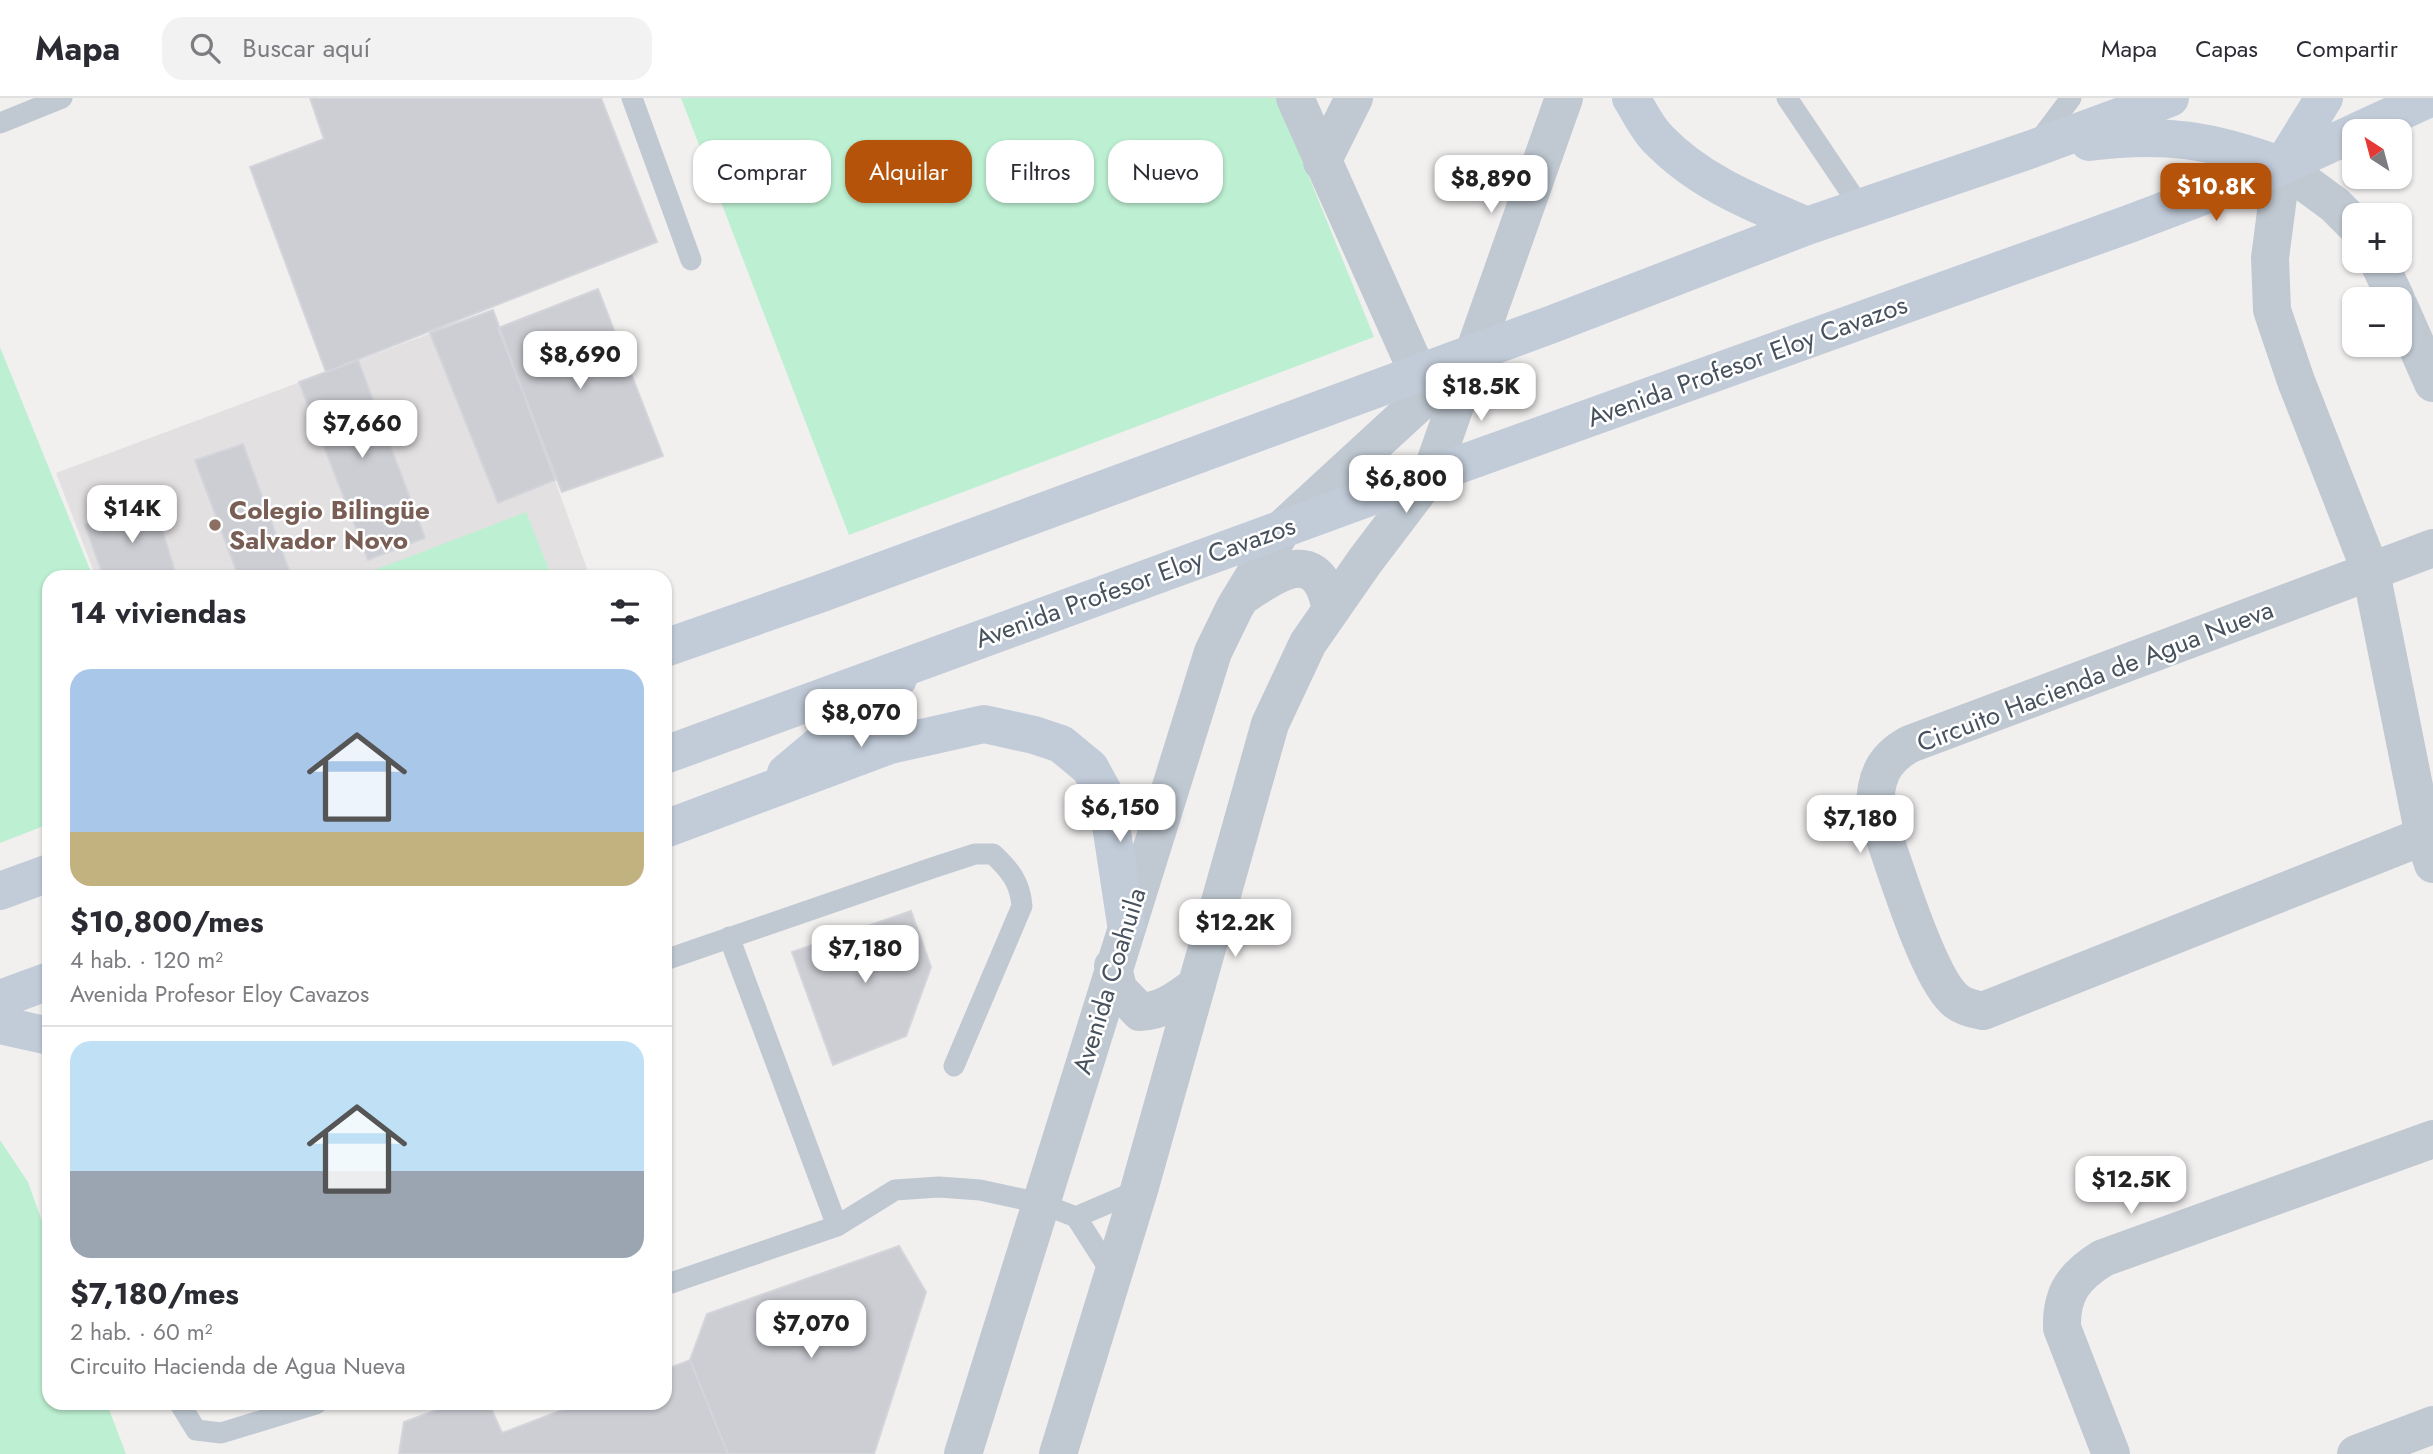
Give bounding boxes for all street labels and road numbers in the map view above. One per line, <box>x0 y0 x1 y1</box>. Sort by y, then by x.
street label: Avenida Profesor Eloy Cavazos <box>1582 285 1912 437</box>
street label: Avenida Profesor Eloy Cavazos <box>970 506 1300 658</box>
street label: Circuito Hacienda de Agua Nueva <box>1911 590 2279 762</box>
street label: Avenida Coahuila <box>1063 883 1155 1079</box>

